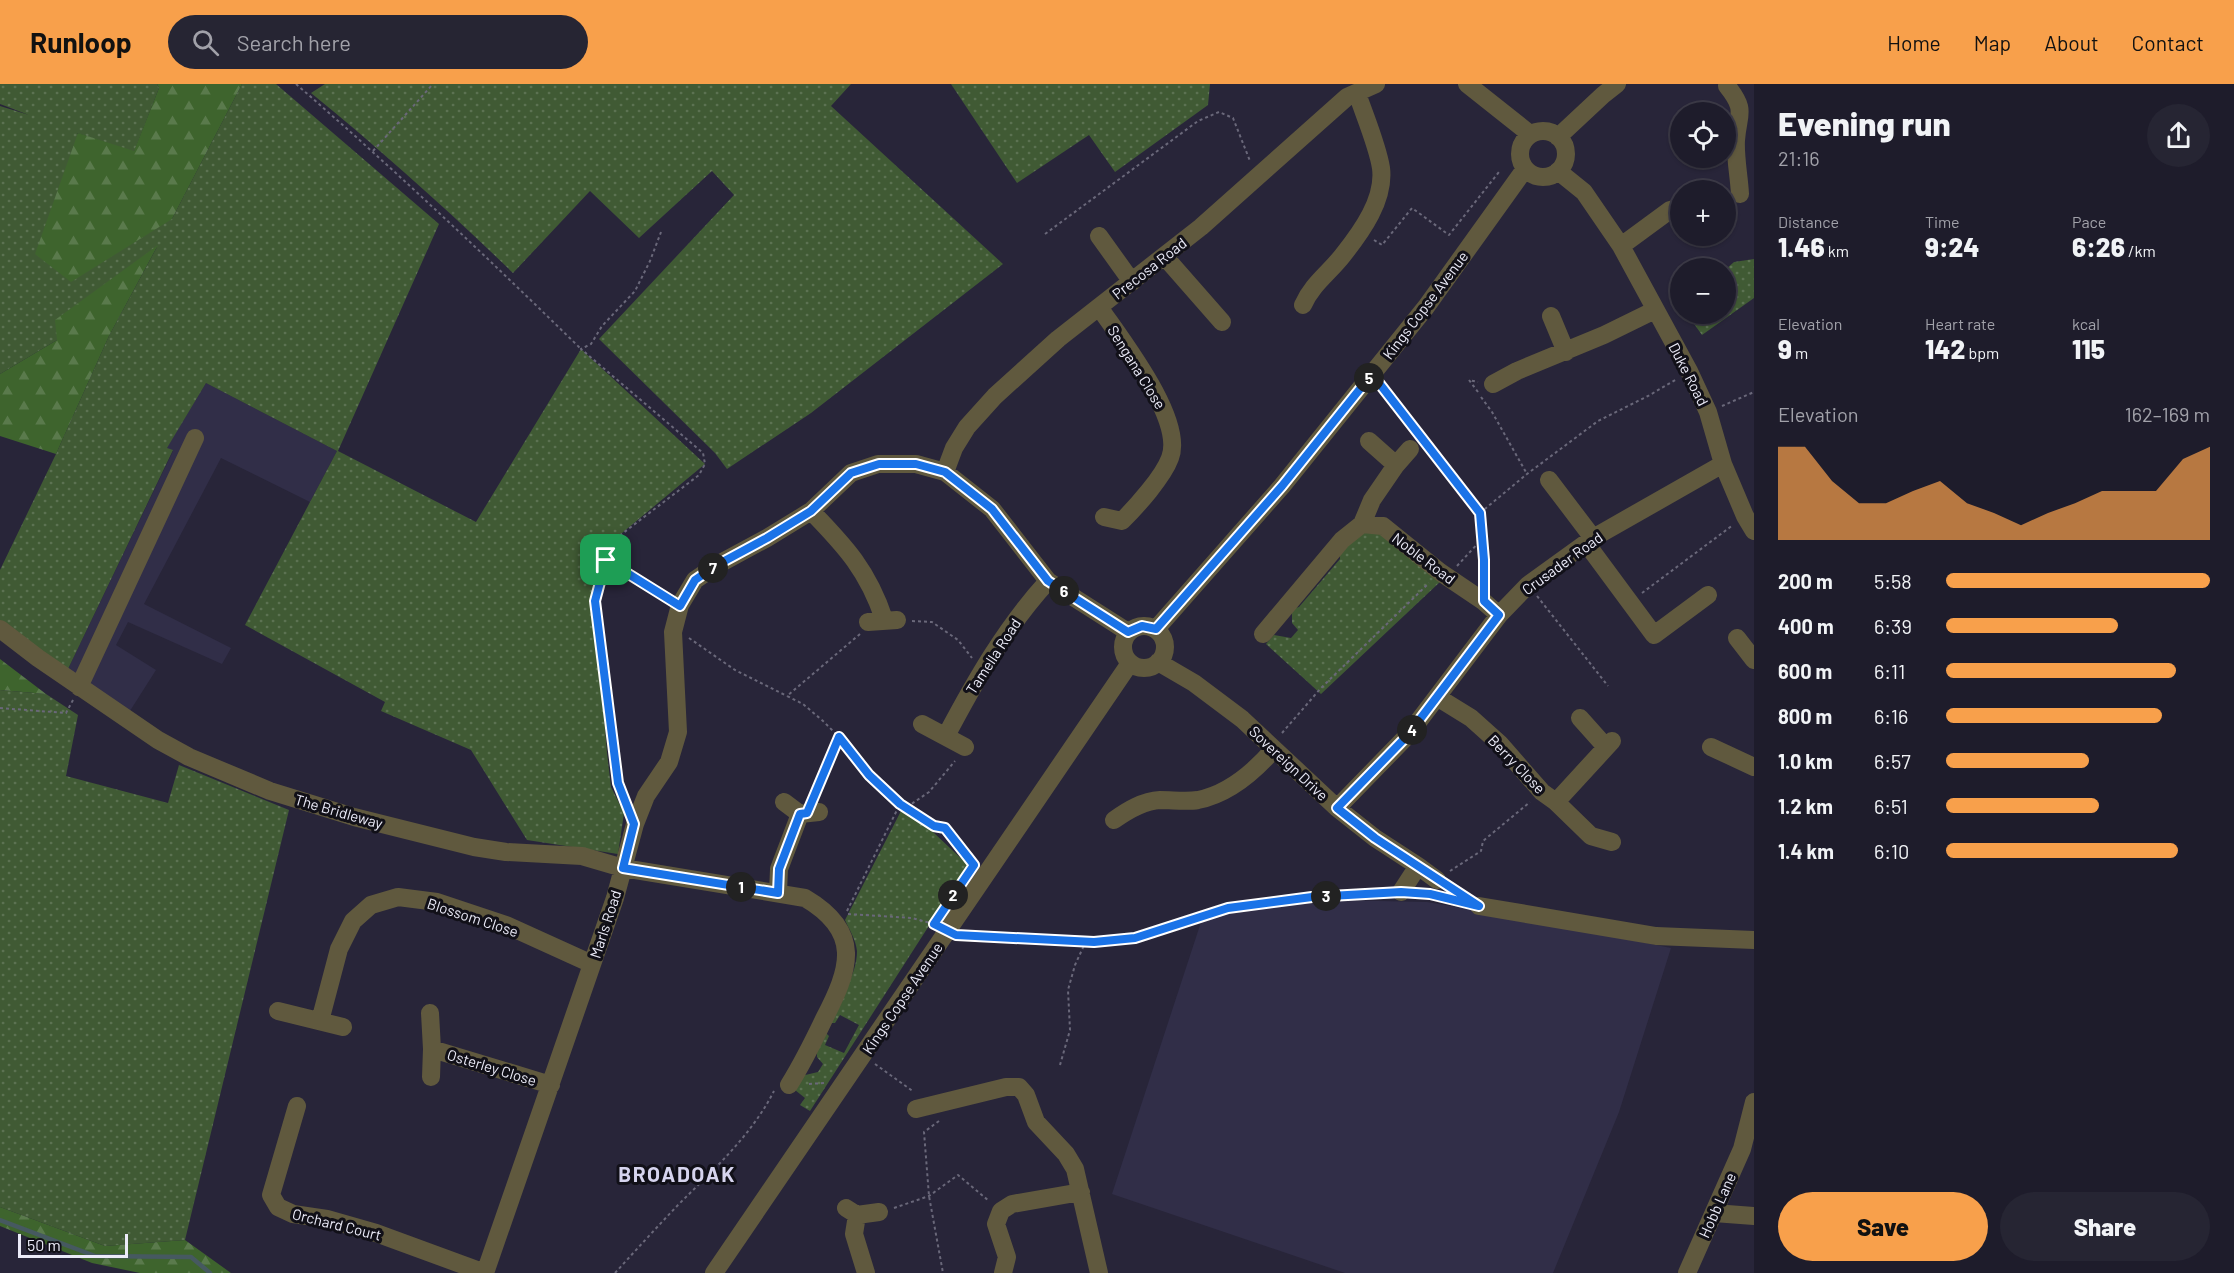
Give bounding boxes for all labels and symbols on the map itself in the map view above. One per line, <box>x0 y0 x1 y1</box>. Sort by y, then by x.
street label: Precosa Road <box>1108 233 1190 303</box>
street label: Kings Copse Avenue <box>1379 247 1471 363</box>
street label: Sengana Close <box>1104 322 1170 412</box>
street label: Duke Road <box>1665 339 1713 409</box>
pin: 5 <box>1354 363 1384 393</box>
street label: Crusader Road <box>1518 528 1606 598</box>
street label: Noble Road <box>1389 529 1459 587</box>
pin <box>580 534 631 585</box>
pin: 7 <box>698 553 728 583</box>
pin: 6 <box>1049 576 1079 606</box>
street label: Tamella Road <box>962 615 1024 697</box>
pin: 4 <box>1397 715 1427 745</box>
street label: Sovereign Drive <box>1246 722 1332 804</box>
street label: Berry Close <box>1485 731 1549 797</box>
street label: The Bridleway <box>293 790 385 832</box>
pin: 1 <box>726 872 756 902</box>
pin: 2 <box>938 880 968 910</box>
pin: 3 <box>1311 881 1341 911</box>
street label: Marls Road <box>586 888 624 960</box>
street label: Blossom Close <box>425 894 521 940</box>
street label: Kings Copse Avenue <box>858 939 946 1057</box>
street label: Osterley Close <box>445 1045 539 1089</box>
district label: BROADOAK <box>618 1161 736 1186</box>
street label: Hobb Lane <box>1695 1170 1739 1240</box>
street label: Orchard Court <box>291 1204 383 1244</box>
scale bar <box>18 1231 128 1258</box>

